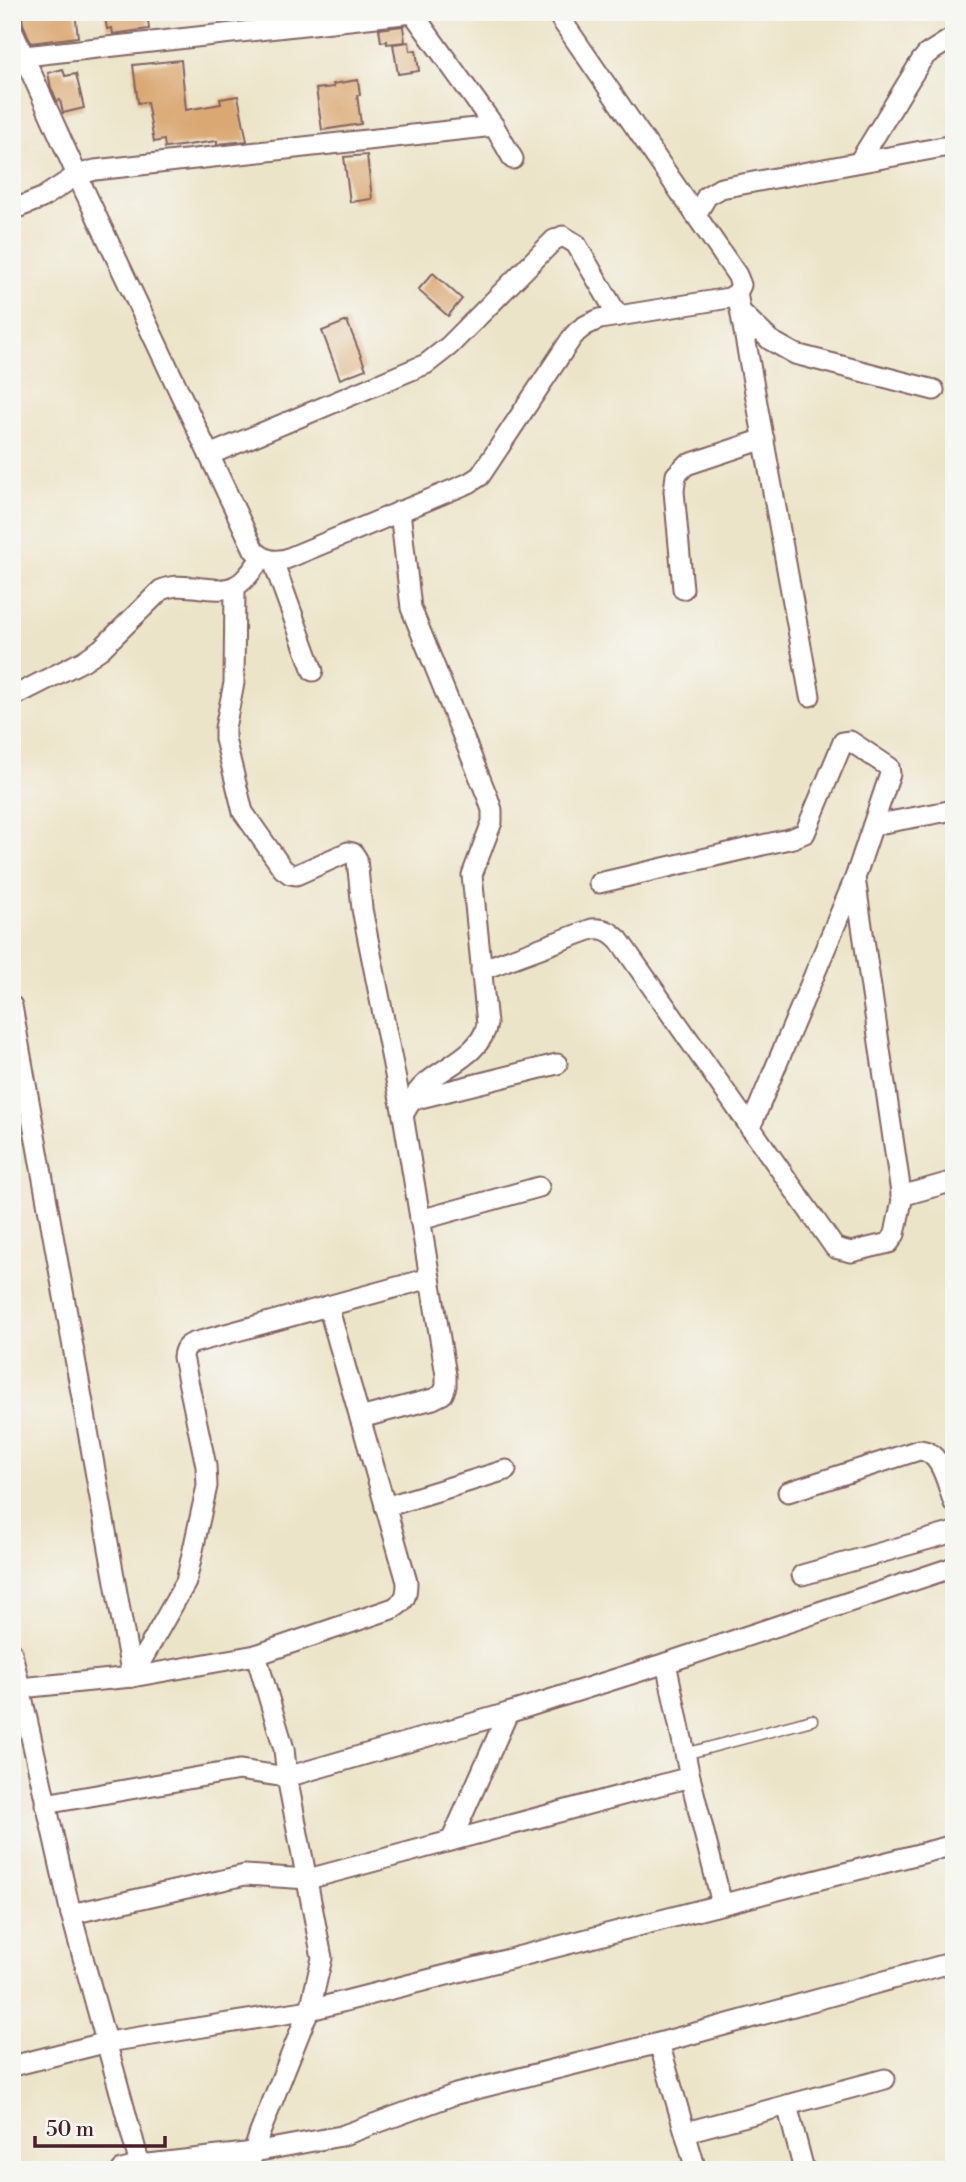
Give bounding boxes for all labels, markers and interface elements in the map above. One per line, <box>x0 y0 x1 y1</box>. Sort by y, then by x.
scale bar <box>35 2105 164 2149</box>
text: 50 m <box>46 2117 94 2143</box>

